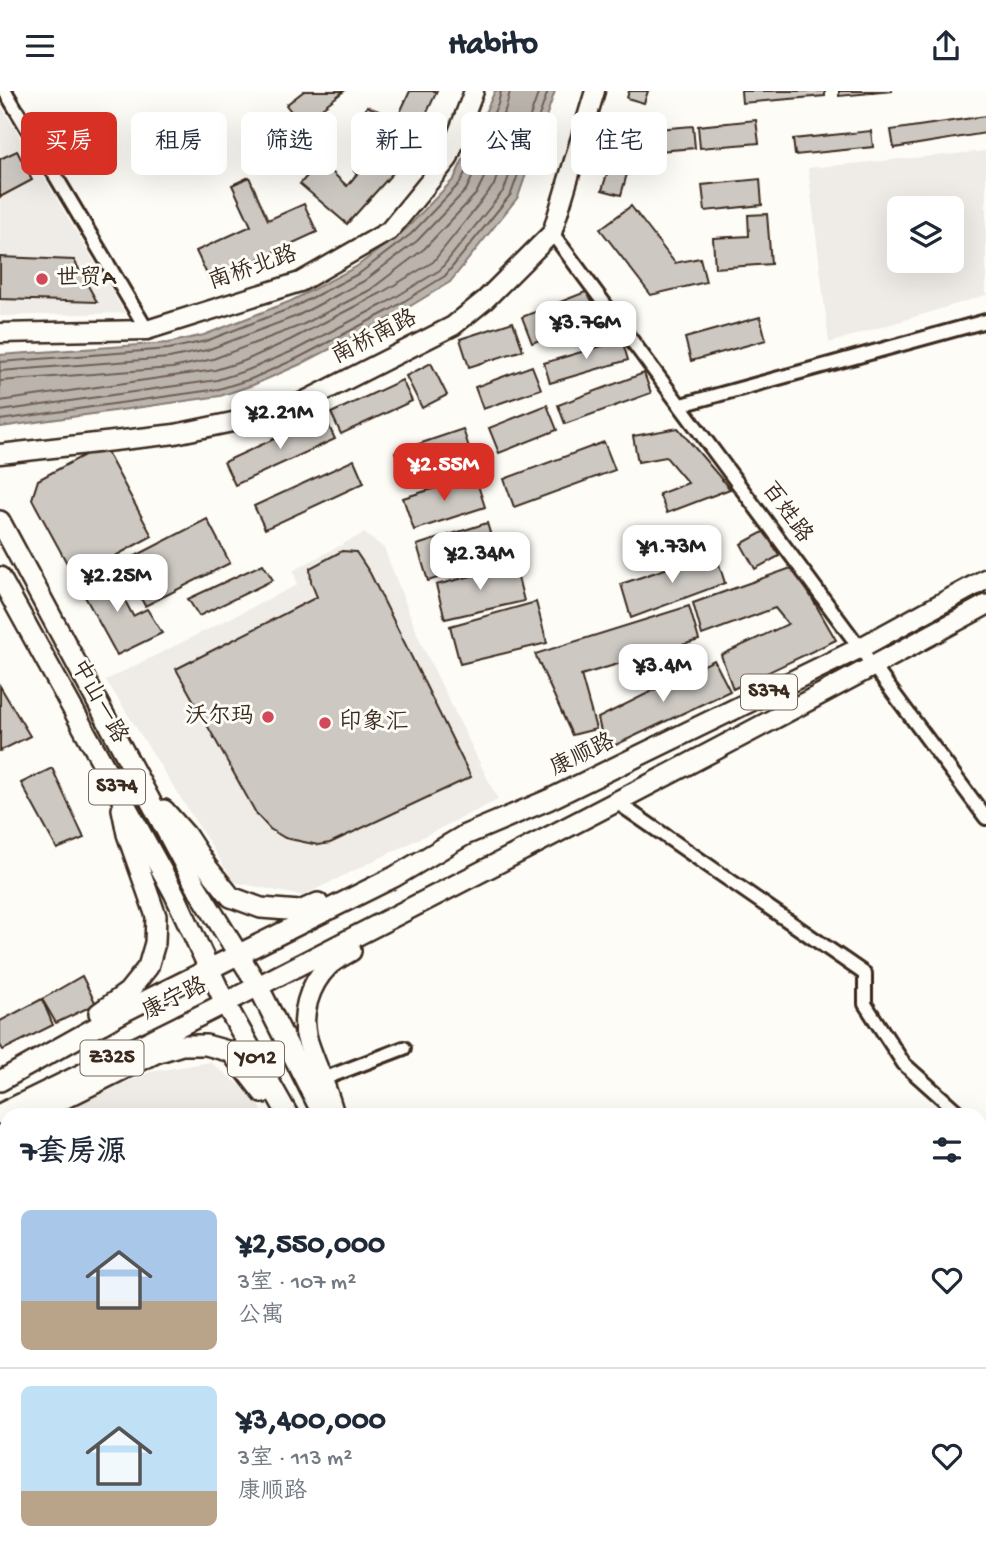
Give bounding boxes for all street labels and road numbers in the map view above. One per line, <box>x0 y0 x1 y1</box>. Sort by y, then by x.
street label: 南桥北路 <box>205 240 301 297</box>
street label: 南桥南路 <box>327 304 422 371</box>
street label: 百姓路 <box>755 477 818 549</box>
street label: 中山一路 <box>64 655 133 749</box>
road number: S374 <box>741 675 797 709</box>
street label: 康顺路 <box>546 728 620 783</box>
road number: S374 <box>89 769 145 805</box>
street label: 康宁路 <box>138 972 212 1027</box>
road number: Z325 <box>80 1041 144 1075</box>
road number: Y012 <box>228 1041 284 1077</box>

